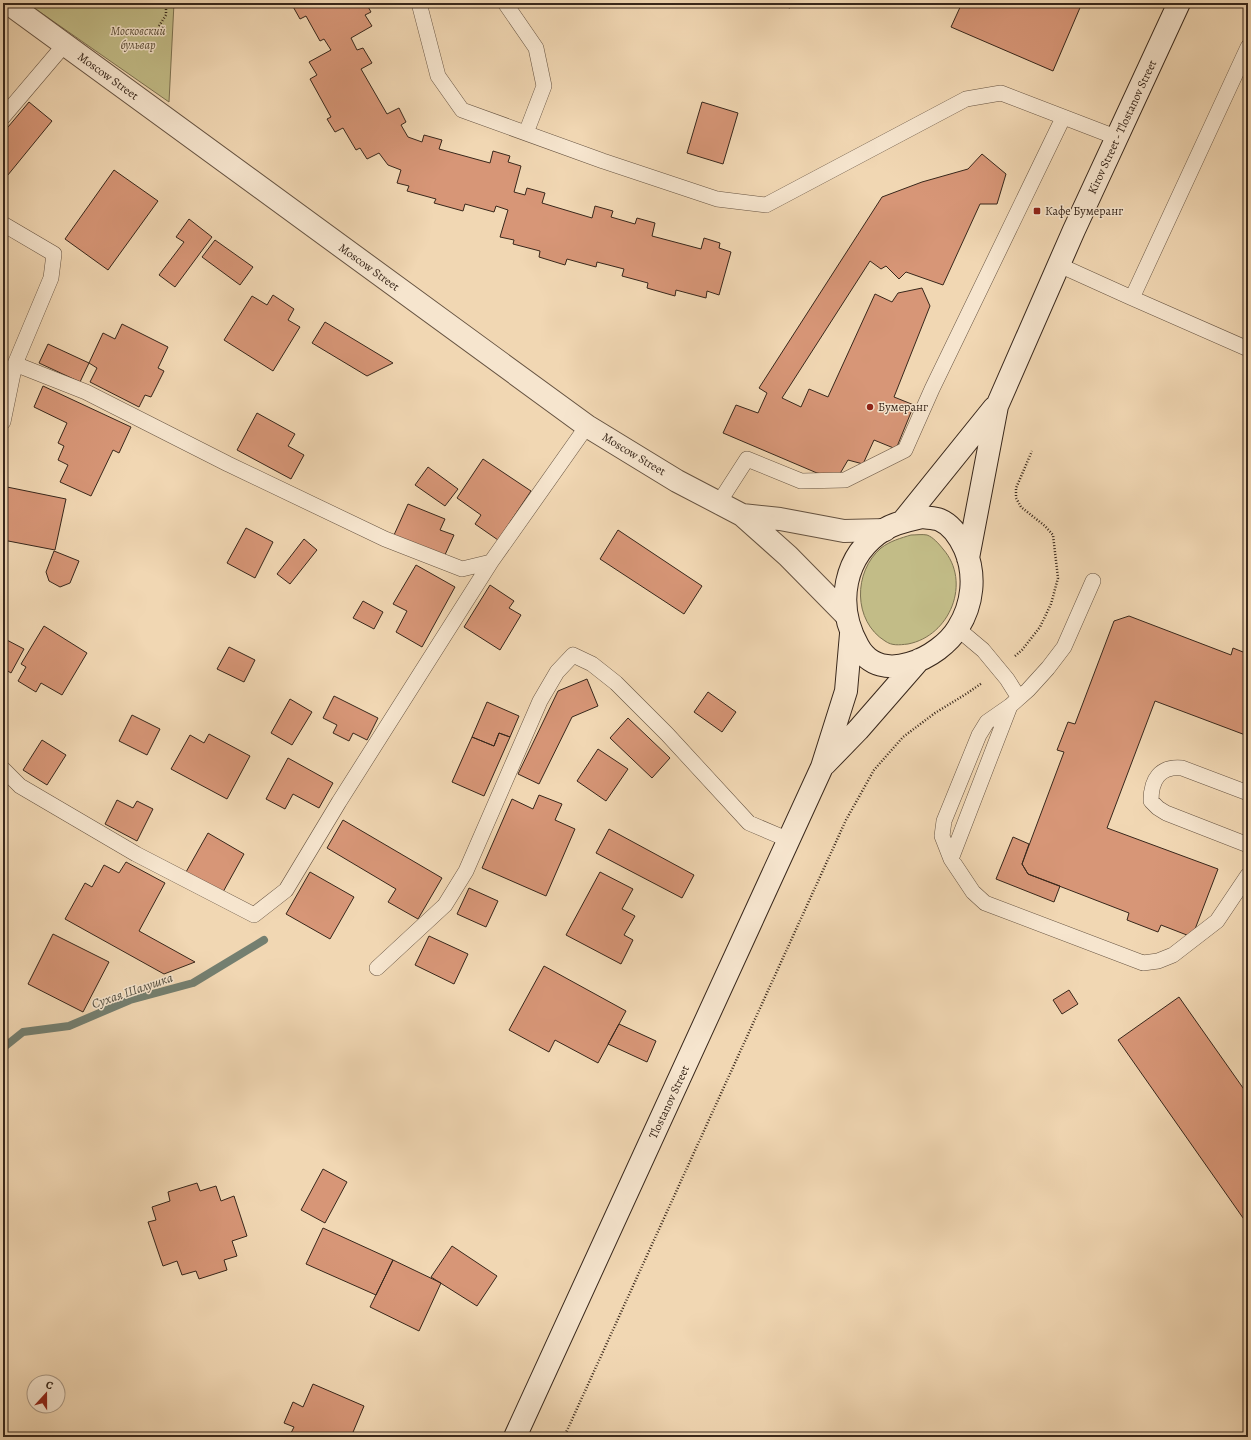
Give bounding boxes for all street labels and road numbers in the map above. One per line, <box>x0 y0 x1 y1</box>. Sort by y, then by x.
street label: Moscow Street <box>74 48 142 104</box>
street label: Kirov Street - Tlostanov Street <box>1084 57 1160 197</box>
street label: Moscow Street <box>335 239 403 295</box>
street label: Moscow Street <box>599 429 669 479</box>
street label: Tlostanov Street <box>645 1063 693 1141</box>

